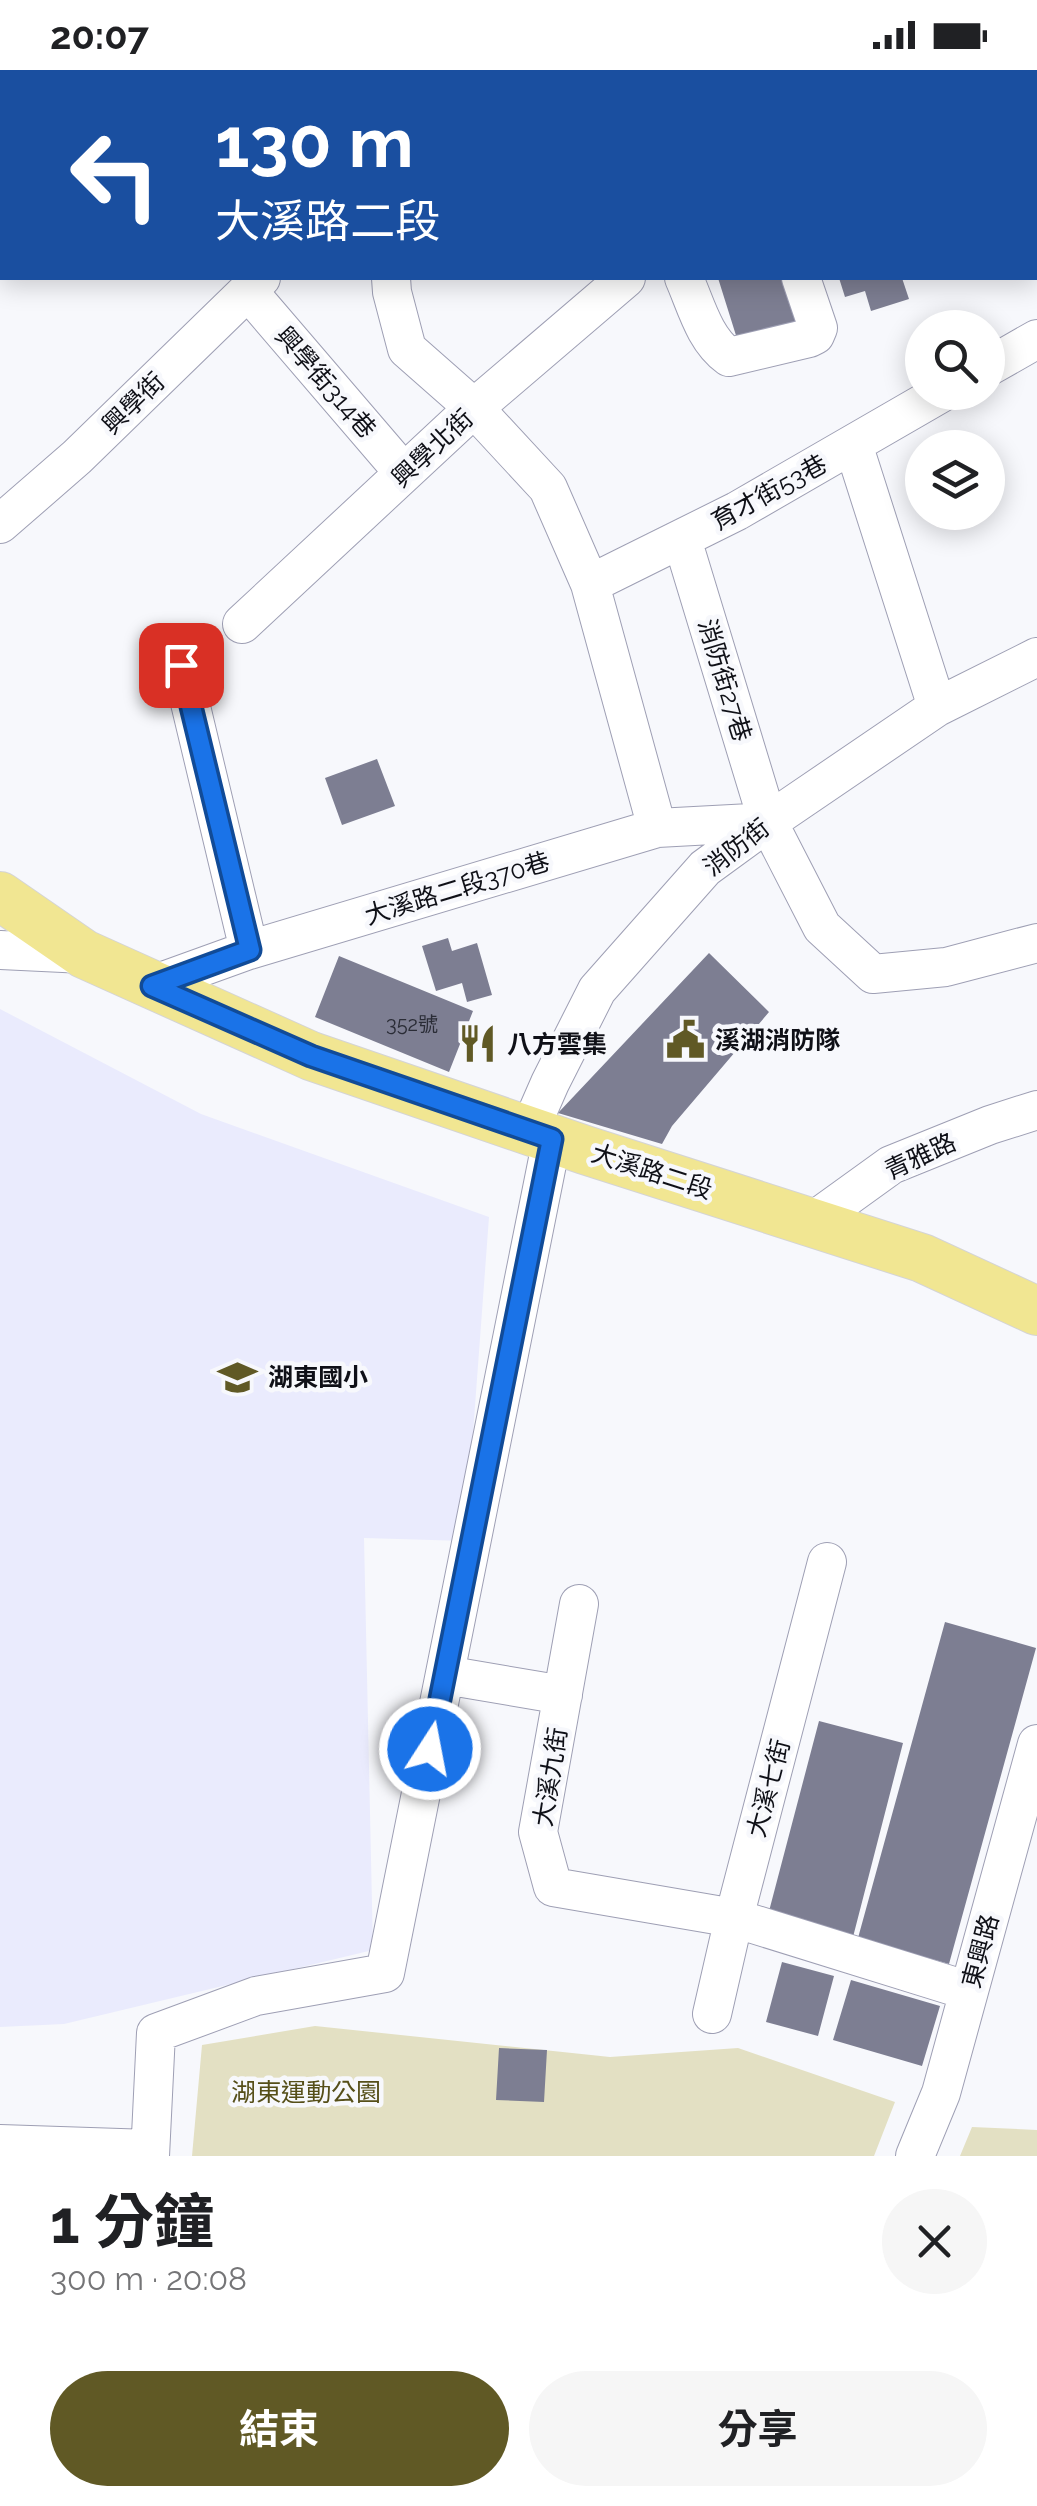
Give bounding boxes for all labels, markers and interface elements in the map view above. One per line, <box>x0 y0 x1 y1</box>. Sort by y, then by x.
text: 20:07 <box>50 13 149 58</box>
text: 130 m <box>215 101 414 183</box>
icon: left <box>50 110 180 240</box>
text: 大溪路二段 <box>215 195 440 248</box>
map controls <box>905 310 1005 530</box>
button: search <box>905 310 1005 410</box>
street label: 興學街314巷 <box>270 320 382 444</box>
street label: 興學街 <box>96 366 170 440</box>
street label: 興學北街 <box>385 403 479 493</box>
button: layers <box>905 430 1005 530</box>
street label: 育才街53巷 <box>706 448 832 536</box>
street label: 消防街27巷 <box>692 615 758 745</box>
pin <box>139 623 224 708</box>
icon: arrive <box>154 638 209 693</box>
street label: 消防街 <box>697 812 775 882</box>
street label: 大溪路二段370巷 <box>361 846 553 930</box>
house number: 352號 <box>386 1012 438 1036</box>
public building icon: 溪湖消防隊 <box>664 1019 706 1061</box>
restaurant icon: 八方雲集 <box>456 1023 498 1065</box>
place label: 溪湖消防隊 <box>715 1025 840 1055</box>
place label: 八方雲集 <box>507 1029 607 1059</box>
street label: 青雅路 <box>880 1127 960 1185</box>
street label: 大溪路二段 <box>588 1137 716 1205</box>
school or university icon: 湖東國小 <box>217 1356 259 1398</box>
place label: 湖東國小 <box>268 1362 368 1392</box>
position arrow <box>378 1697 482 1801</box>
street label: 大溪九街 <box>527 1725 573 1829</box>
street label: 大溪七街 <box>741 1736 795 1840</box>
street label: 東興路 <box>956 1911 1004 1991</box>
park label: 湖東運動公園 <box>231 2077 381 2107</box>
text: 1 分鐘 <box>50 2187 214 2257</box>
button: close <box>882 2189 987 2294</box>
text: 300 m · 20:08 <box>50 2260 247 2297</box>
button: 結束 <box>50 2371 509 2486</box>
button: 分享 <box>529 2371 987 2486</box>

